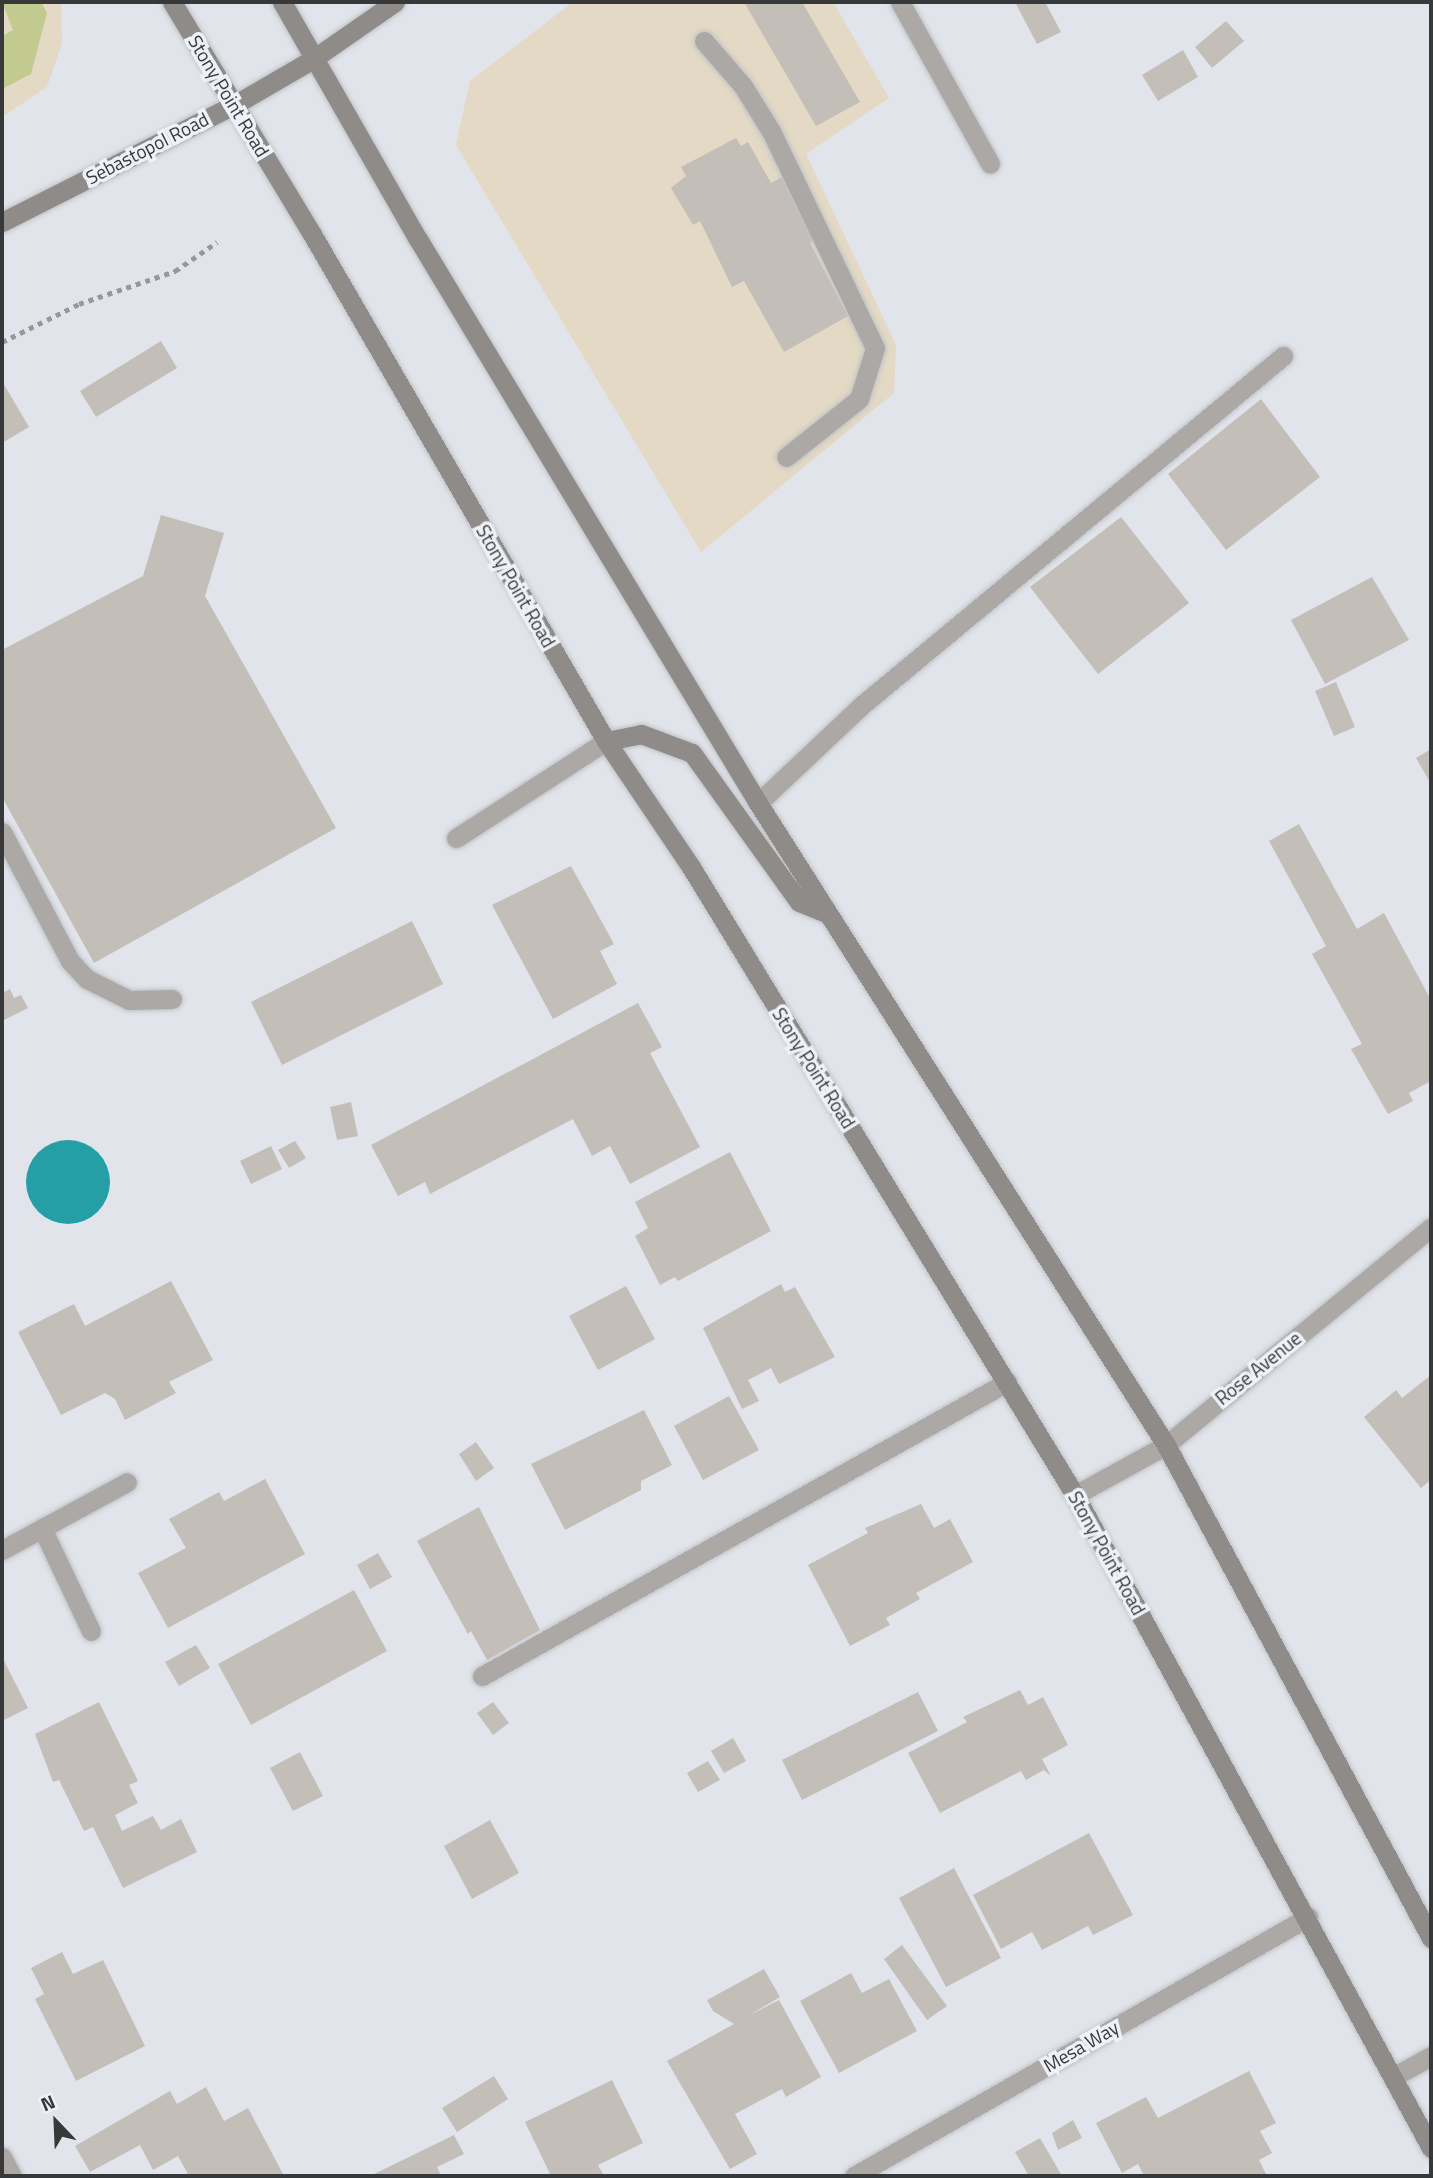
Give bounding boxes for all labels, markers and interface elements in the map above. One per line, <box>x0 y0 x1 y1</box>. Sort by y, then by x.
street label: Stony Point Road <box>184 31 274 161</box>
street label: Sebastopol Road <box>82 107 212 189</box>
street label: Stony Point Road <box>472 521 560 651</box>
street label: Stony Point Road <box>768 1004 860 1132</box>
street label: Rose Avenue <box>1211 1327 1305 1409</box>
street label: Stony Point Road <box>1064 1487 1150 1619</box>
street label: Mesa Way <box>1039 2015 1123 2077</box>
text: N <box>36 2086 59 2118</box>
north arrow <box>21 2087 91 2157</box>

